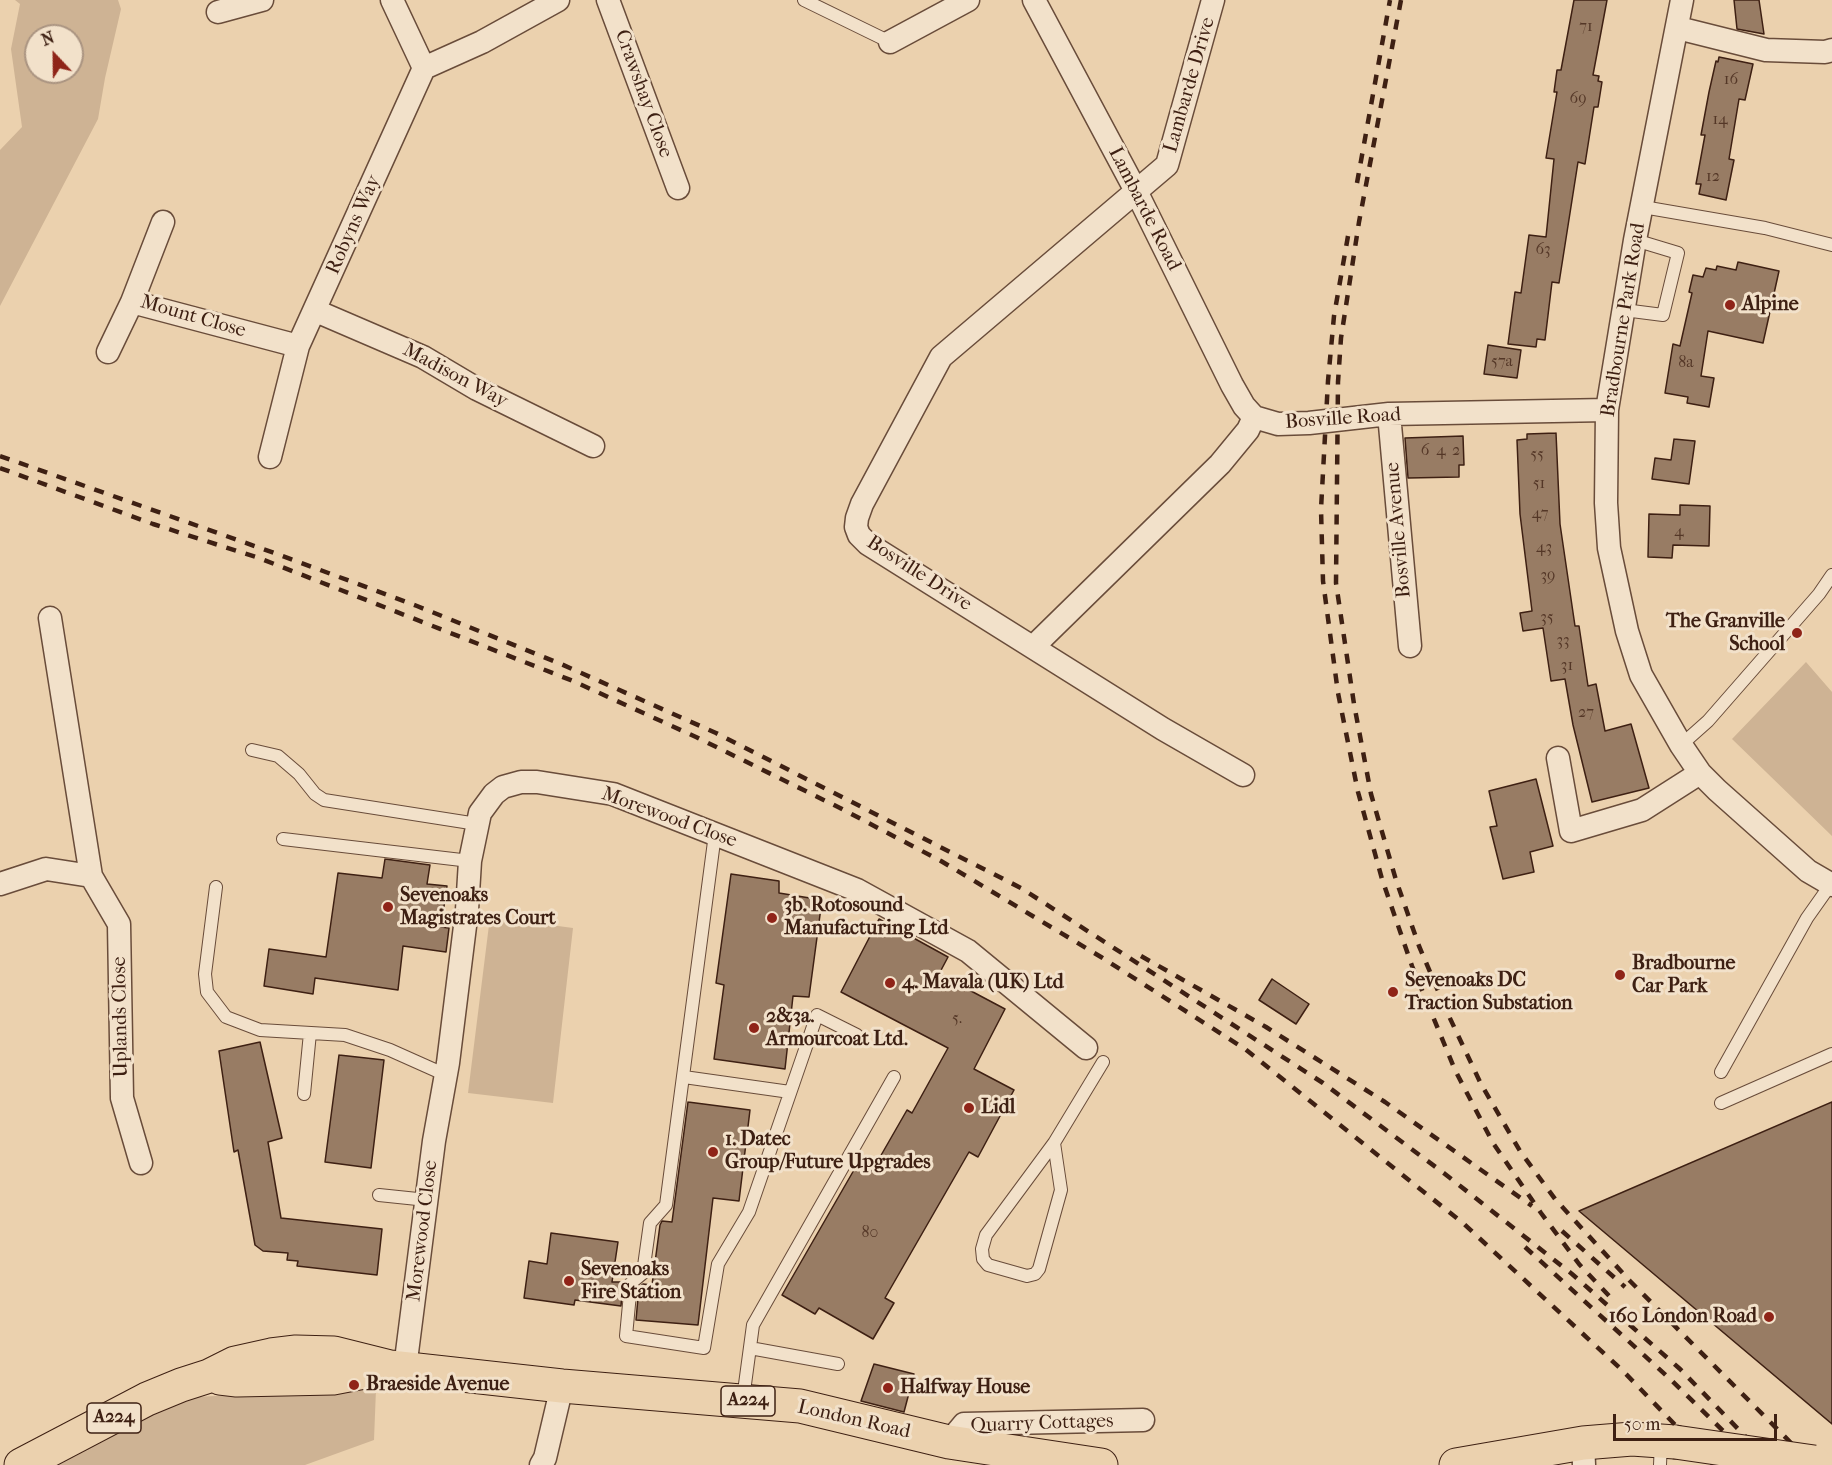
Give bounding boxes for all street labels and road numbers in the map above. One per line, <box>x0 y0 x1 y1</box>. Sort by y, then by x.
street label: Lambarde Drive <box>1159 14 1221 156</box>
street label: Crawshay Close <box>609 27 677 161</box>
street label: Lambarde Road <box>1103 143 1185 275</box>
street label: Robyns Way <box>321 172 387 278</box>
street label: Bradbourne Park Road <box>1597 221 1651 419</box>
street label: Mount Close <box>138 291 248 343</box>
street label: Madison Way <box>398 338 512 414</box>
street label: Bosville Road <box>1284 403 1402 435</box>
street label: Bosville Avenue <box>1381 461 1417 599</box>
street label: Bosville Drive <box>862 531 976 617</box>
street label: Morewood Close <box>598 782 740 854</box>
street label: Uplands Close <box>108 956 134 1078</box>
street label: Morewood Close <box>402 1159 444 1303</box>
road number: A224 <box>721 1386 775 1416</box>
street label: London Road <box>795 1395 913 1445</box>
road number: A224 <box>87 1403 141 1433</box>
street label: Quarry Cottages <box>970 1410 1114 1438</box>

